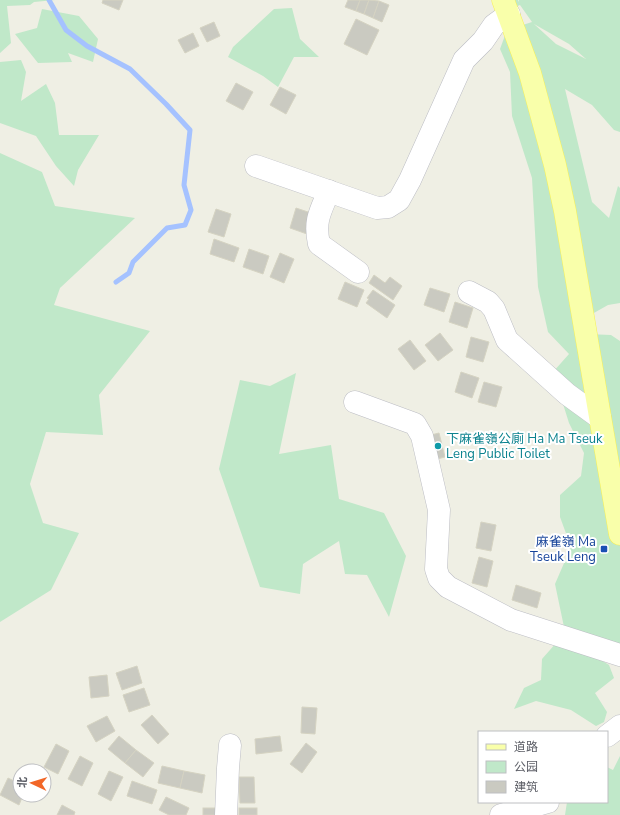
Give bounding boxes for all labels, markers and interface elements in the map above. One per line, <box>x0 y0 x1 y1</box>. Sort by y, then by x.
place label: 下麻雀嶺公廁 Ha Ma Tseuk Leng Public Toilet <box>446 430 603 463</box>
marker: 下麻雀嶺公廁 Ha Ma Tseuk Leng Public Toilet <box>433 441 443 451</box>
place label: 麻雀嶺 Ma Tseuk Leng <box>530 533 596 566</box>
marker: 麻雀嶺 Ma Tseuk Leng <box>599 544 609 554</box>
legend <box>478 731 608 803</box>
text: 道路 <box>514 739 538 755</box>
text: 公园 <box>514 759 538 775</box>
north arrow <box>12 763 52 803</box>
text: 北 <box>15 776 30 788</box>
text: 建筑 <box>514 779 538 795</box>

